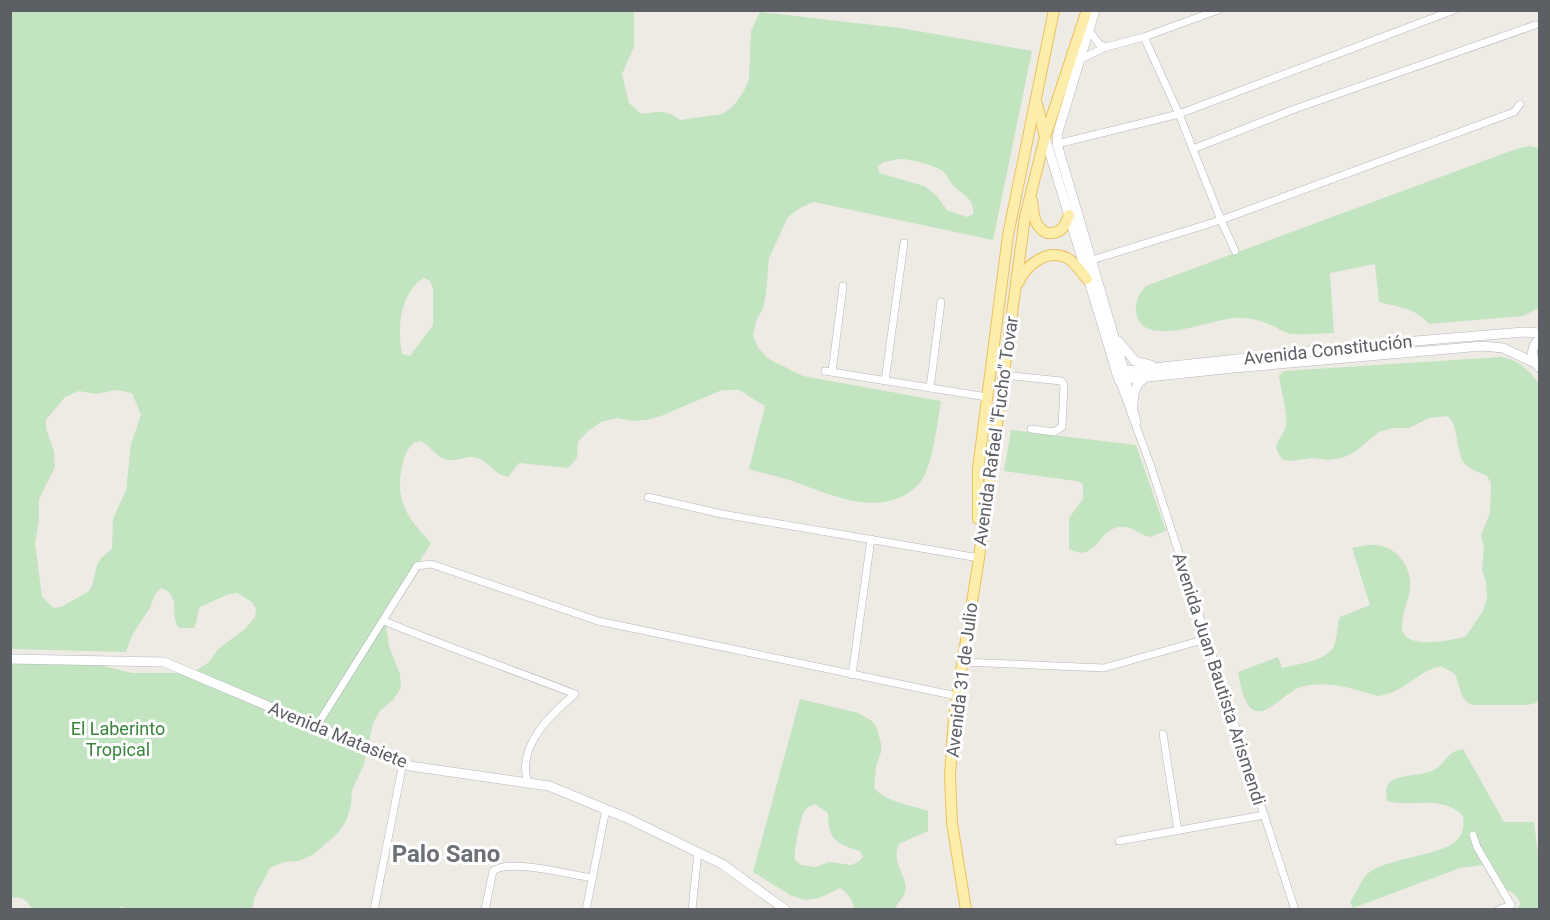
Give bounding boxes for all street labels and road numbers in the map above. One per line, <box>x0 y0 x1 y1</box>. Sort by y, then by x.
street label: Avenida Rafael "Fucho" Tovar <box>969 315 1022 547</box>
street label: Avenida Constitución <box>1243 330 1413 369</box>
street label: Avenida Juan Bautista Arismendi <box>1169 550 1270 808</box>
street label: Avenida 31 de Julio <box>942 601 981 759</box>
street label: Avenida Matasiete <box>266 697 411 772</box>

